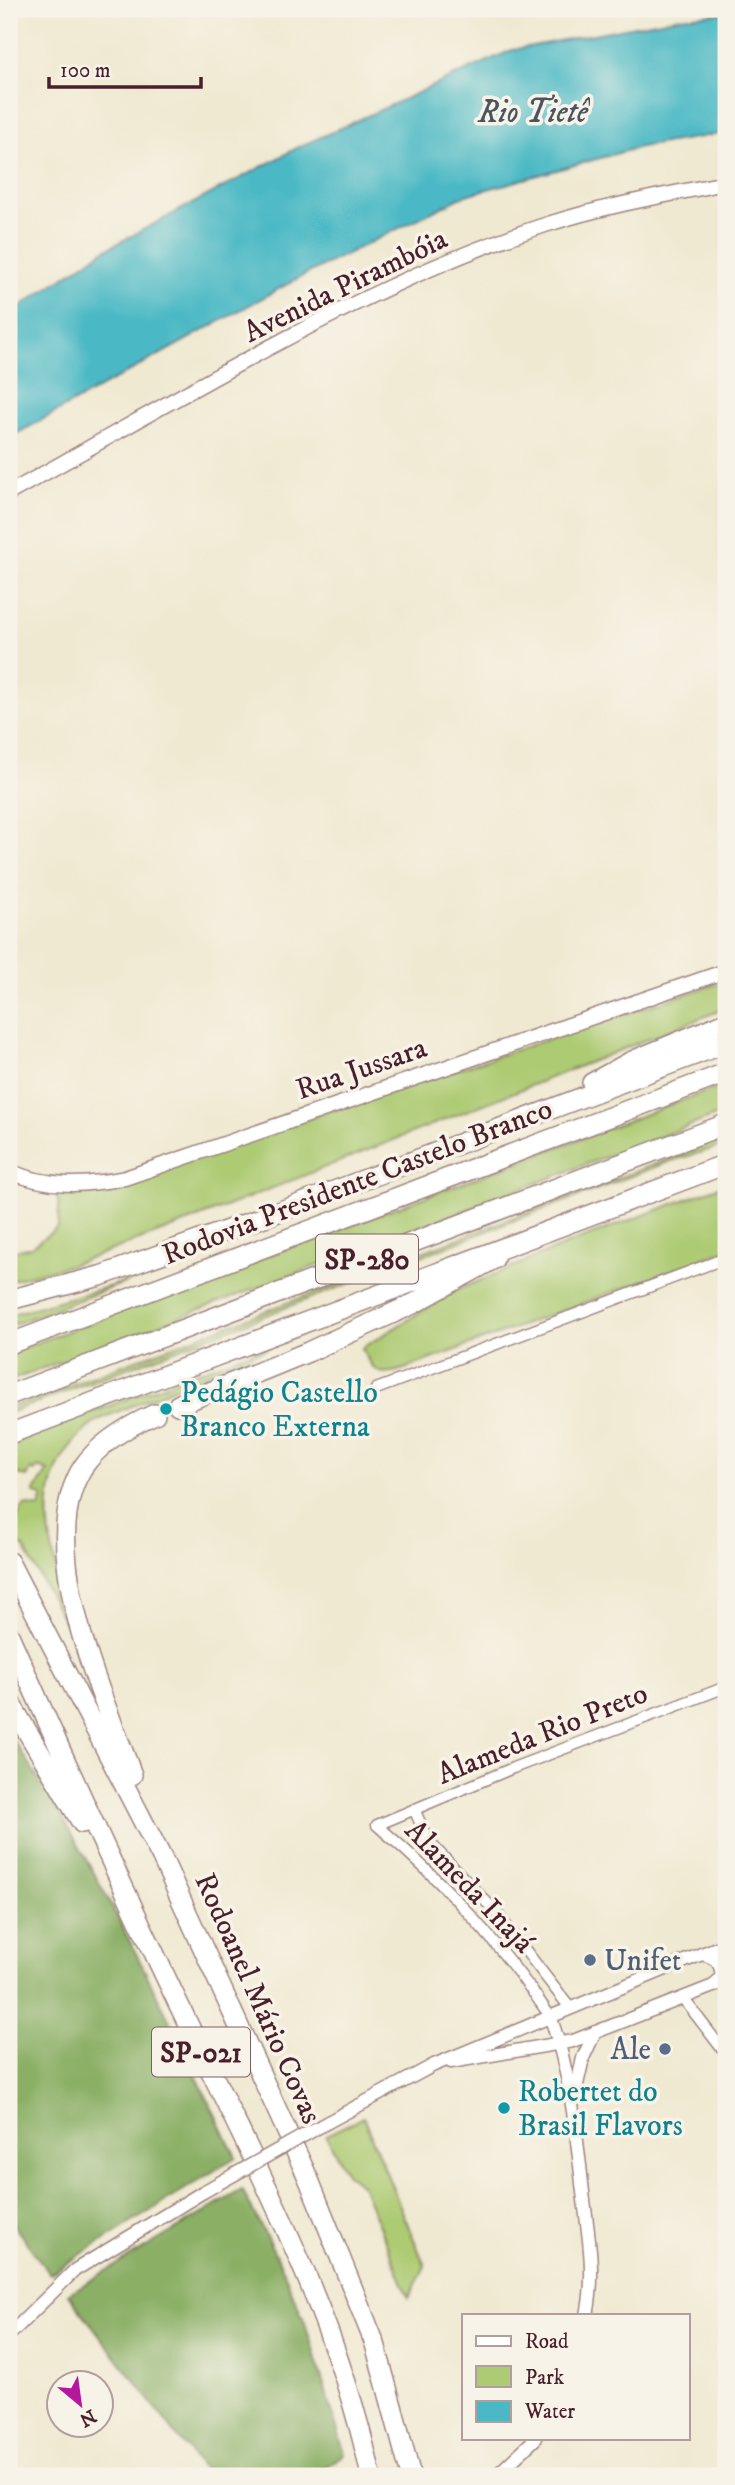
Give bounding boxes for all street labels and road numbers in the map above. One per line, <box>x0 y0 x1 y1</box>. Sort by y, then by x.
street label: Avenida Pirambóia <box>238 221 454 352</box>
street label: Rua Jussara <box>291 1030 432 1109</box>
street label: Rodovia Presidente Castelo Branco <box>157 1091 558 1274</box>
road number: SP-280 <box>316 1234 418 1284</box>
street label: Alameda Rio Preto <box>432 1675 653 1793</box>
street label: Alameda Inajá <box>396 1813 542 1961</box>
street label: Rodoanel Mário Covas <box>186 1867 330 2130</box>
road number: SP-021 <box>152 2028 250 2076</box>

